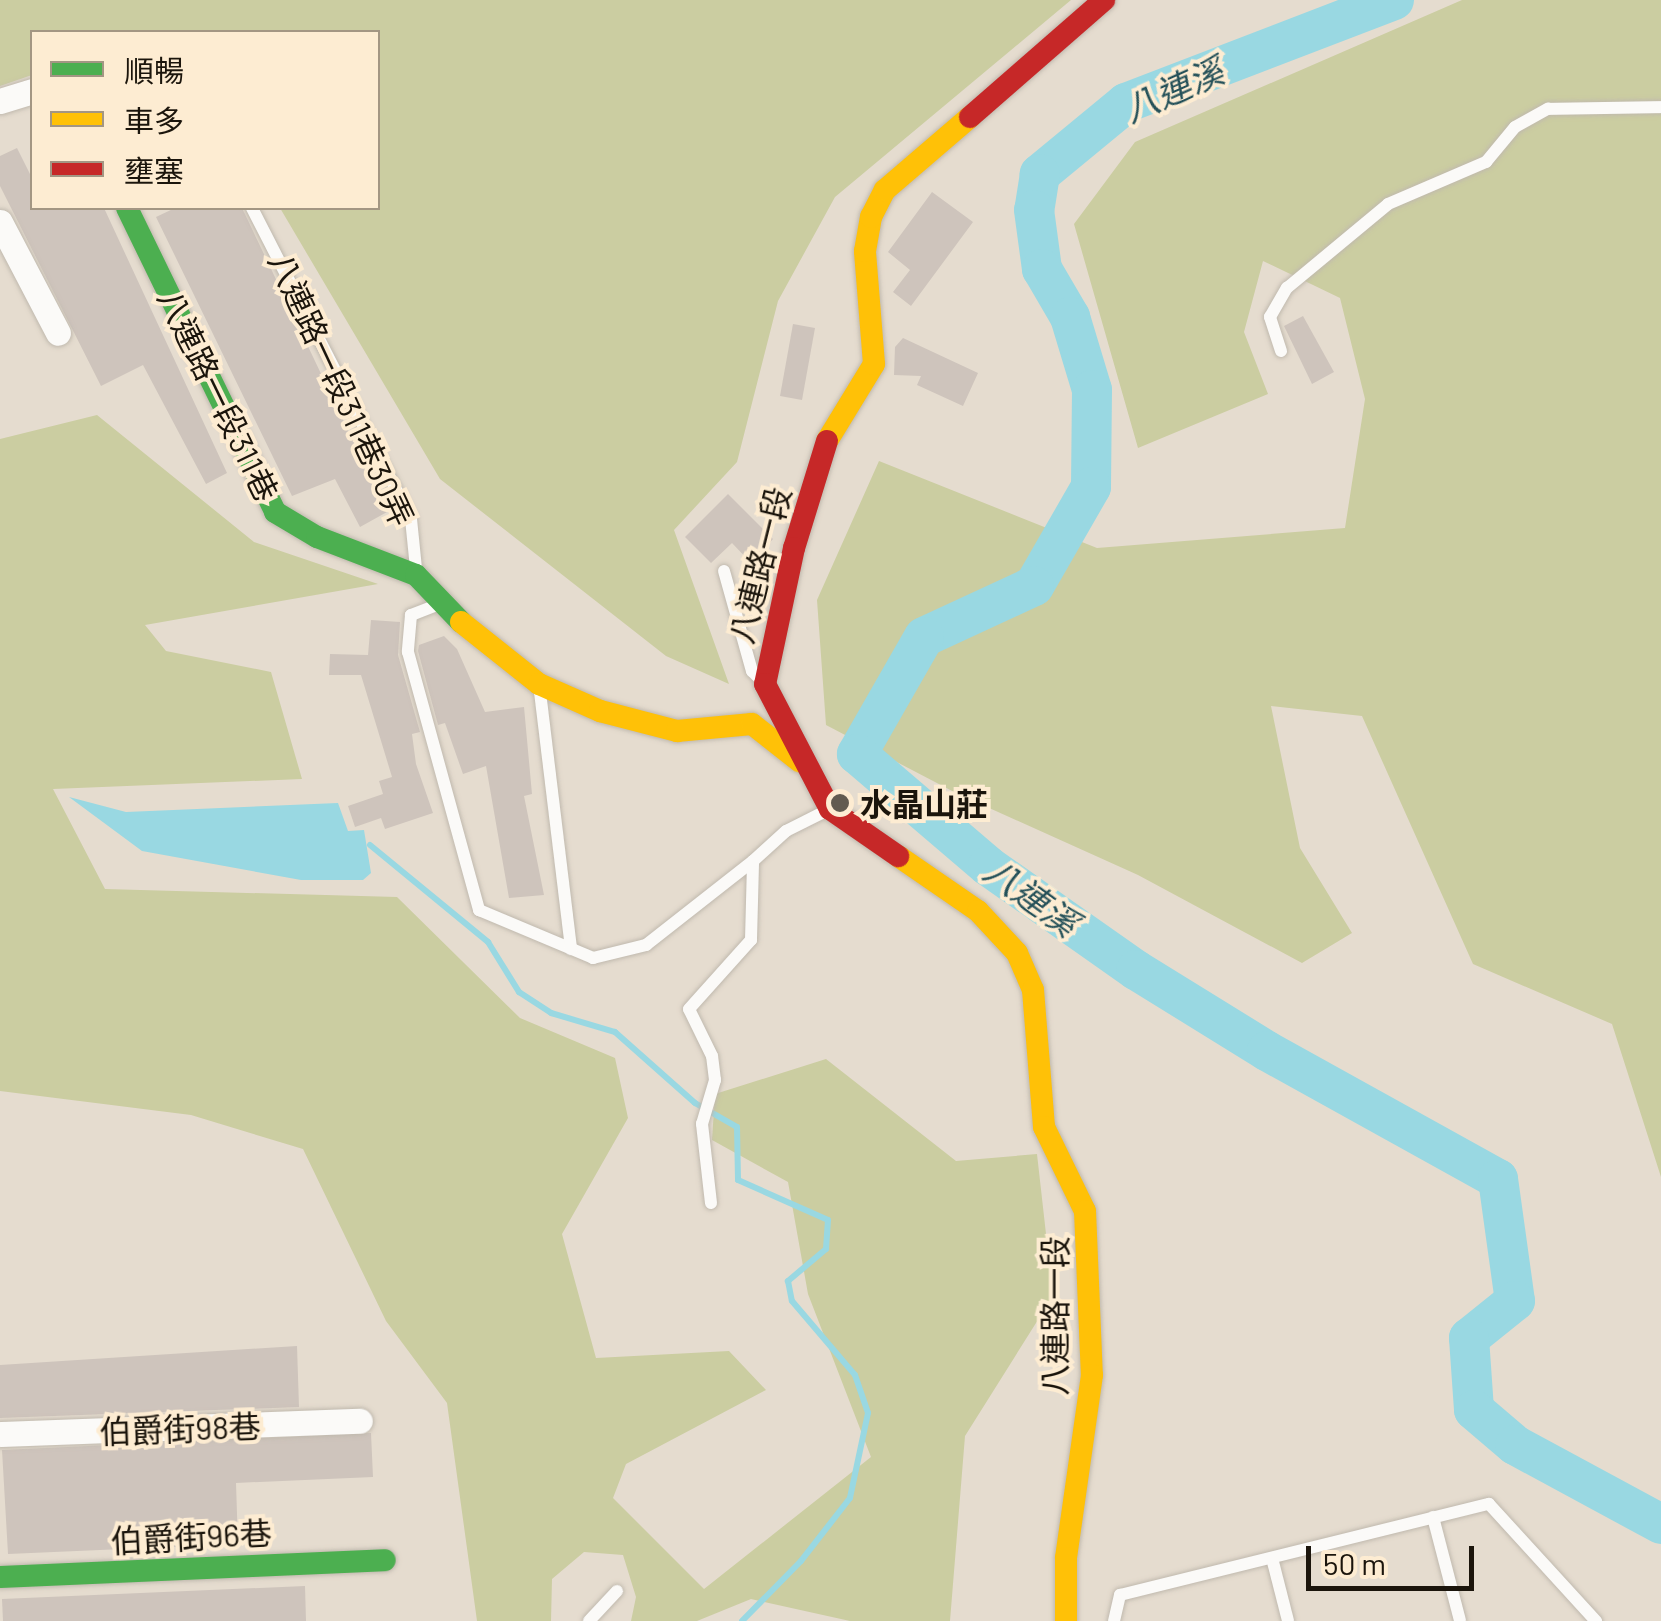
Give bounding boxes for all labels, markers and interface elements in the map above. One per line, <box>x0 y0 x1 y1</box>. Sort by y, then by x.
legend <box>30 30 380 210</box>
water label: 八連溪 <box>1116 48 1230 130</box>
text: 順暢 <box>124 52 184 88</box>
text: 車多 <box>124 102 184 138</box>
text: 壅塞 <box>124 152 184 188</box>
street label: 八連路一段311巷30弄 <box>262 246 422 532</box>
street label: 八連路一段311巷 <box>151 283 287 507</box>
street label: 八連路一段 <box>721 483 797 647</box>
place label: 水晶山莊 <box>860 784 988 822</box>
marker: 水晶山莊 <box>829 792 851 814</box>
water label: 八連溪 <box>977 848 1087 944</box>
street label: 八連路一段 <box>1035 1236 1073 1396</box>
street label: 伯爵街98巷 <box>99 1406 261 1450</box>
street label: 伯爵街96巷 <box>110 1513 272 1559</box>
scale bar <box>1311 1526 1478 1588</box>
text: 50 m <box>1323 1545 1386 1581</box>

